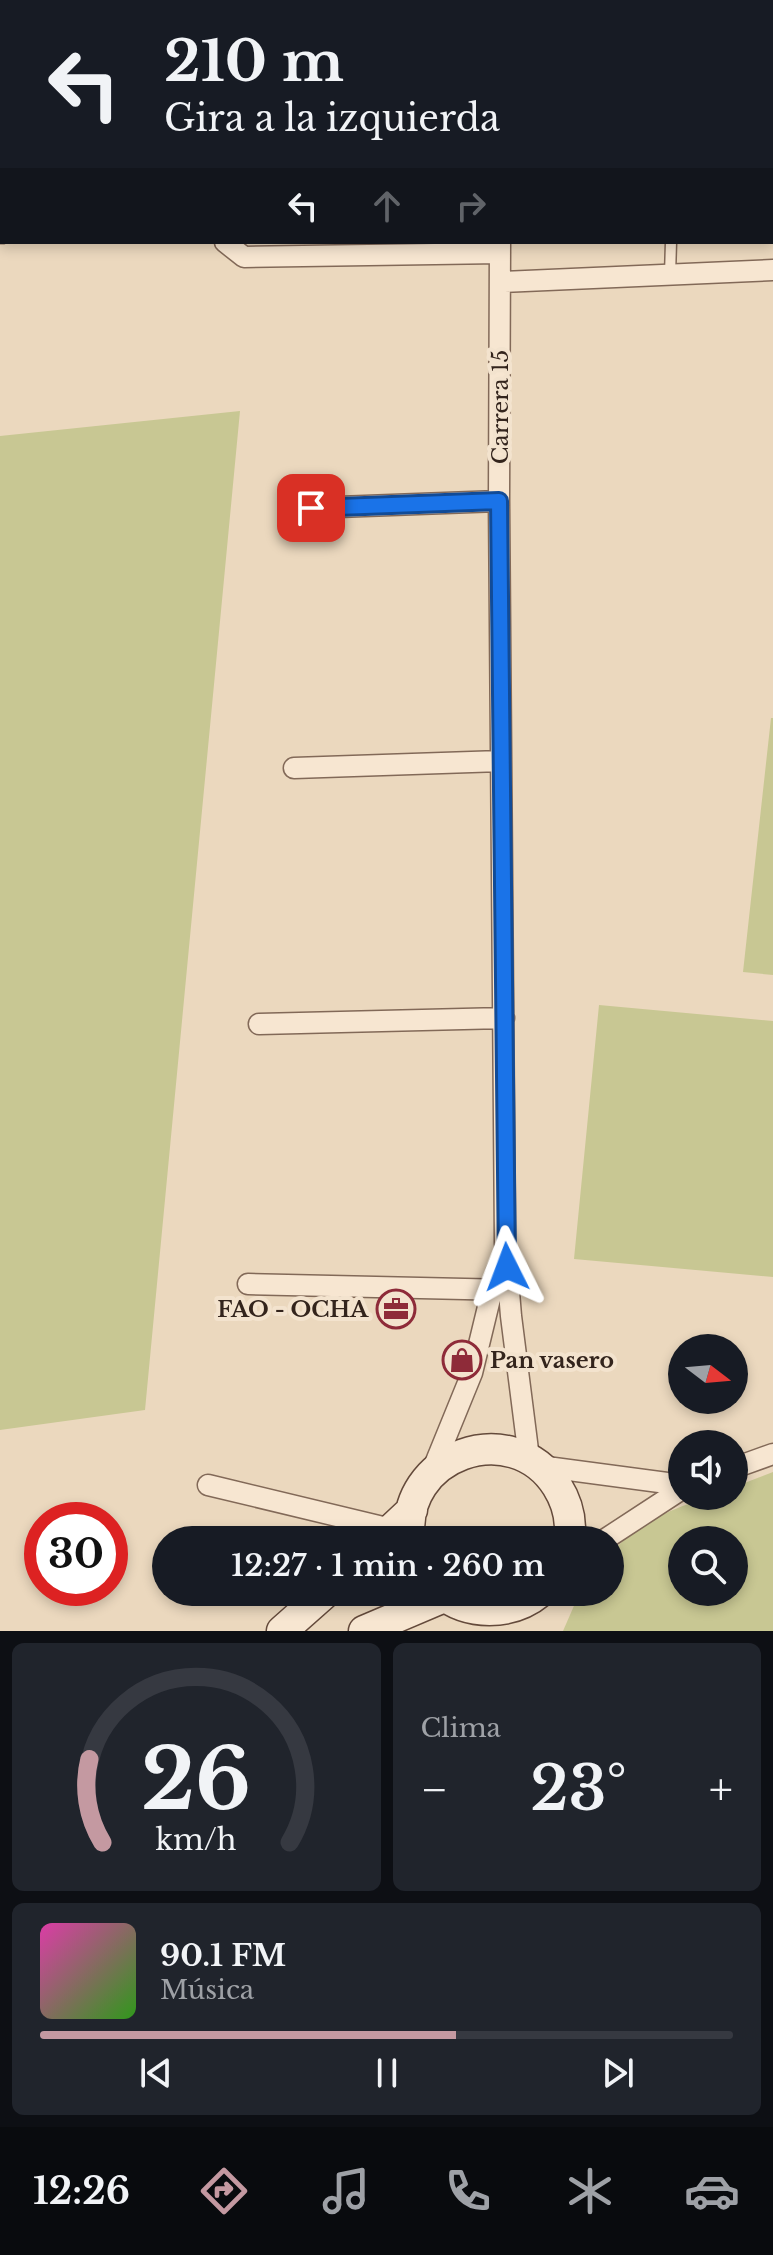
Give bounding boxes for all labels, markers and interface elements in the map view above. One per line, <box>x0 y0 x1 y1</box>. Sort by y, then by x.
text: 210 m <box>164 27 344 96</box>
icon: left <box>32 32 136 136</box>
text: Gira a la izquierda <box>164 96 500 141</box>
icon: left <box>281 184 325 228</box>
icon: ahead <box>365 184 409 228</box>
icon: right <box>449 184 493 228</box>
street label: Carrera 15 <box>487 350 514 464</box>
pin <box>277 474 345 542</box>
icon: arrive <box>289 486 333 530</box>
position arrow <box>465 1225 549 1309</box>
office icon: FAO - OCHA <box>375 1288 417 1330</box>
place label: FAO - OCHA <box>217 1296 369 1323</box>
north arrow <box>668 1334 748 1414</box>
map controls <box>668 1334 748 1606</box>
shop icon: Pan vasero <box>441 1339 483 1381</box>
place label: Pan vasero <box>490 1347 614 1374</box>
button: sound <box>668 1430 748 1510</box>
speed limit sign: 30 <box>24 1502 128 1606</box>
button: search <box>668 1526 748 1606</box>
text: 12:27 · 1 min · 260 m <box>231 1547 545 1584</box>
text: Clima <box>421 1712 501 1744</box>
text: 26 <box>141 1728 251 1831</box>
text: 23° <box>530 1752 627 1826</box>
text: − <box>421 1762 448 1817</box>
text: + <box>709 1762 733 1817</box>
text: km/h <box>156 1822 237 1858</box>
text: 90.1 FM <box>160 1937 286 1974</box>
text: Música <box>160 1974 254 2006</box>
icon: previous <box>134 2051 178 2095</box>
icon: pause <box>365 2051 409 2095</box>
icon: next <box>596 2051 640 2095</box>
icon: directions <box>196 2163 252 2219</box>
icon: music <box>318 2163 374 2219</box>
icon: phone <box>440 2163 496 2219</box>
icon: climate <box>562 2163 618 2219</box>
icon: car <box>684 2163 740 2219</box>
text: 12:26 <box>33 2169 130 2214</box>

